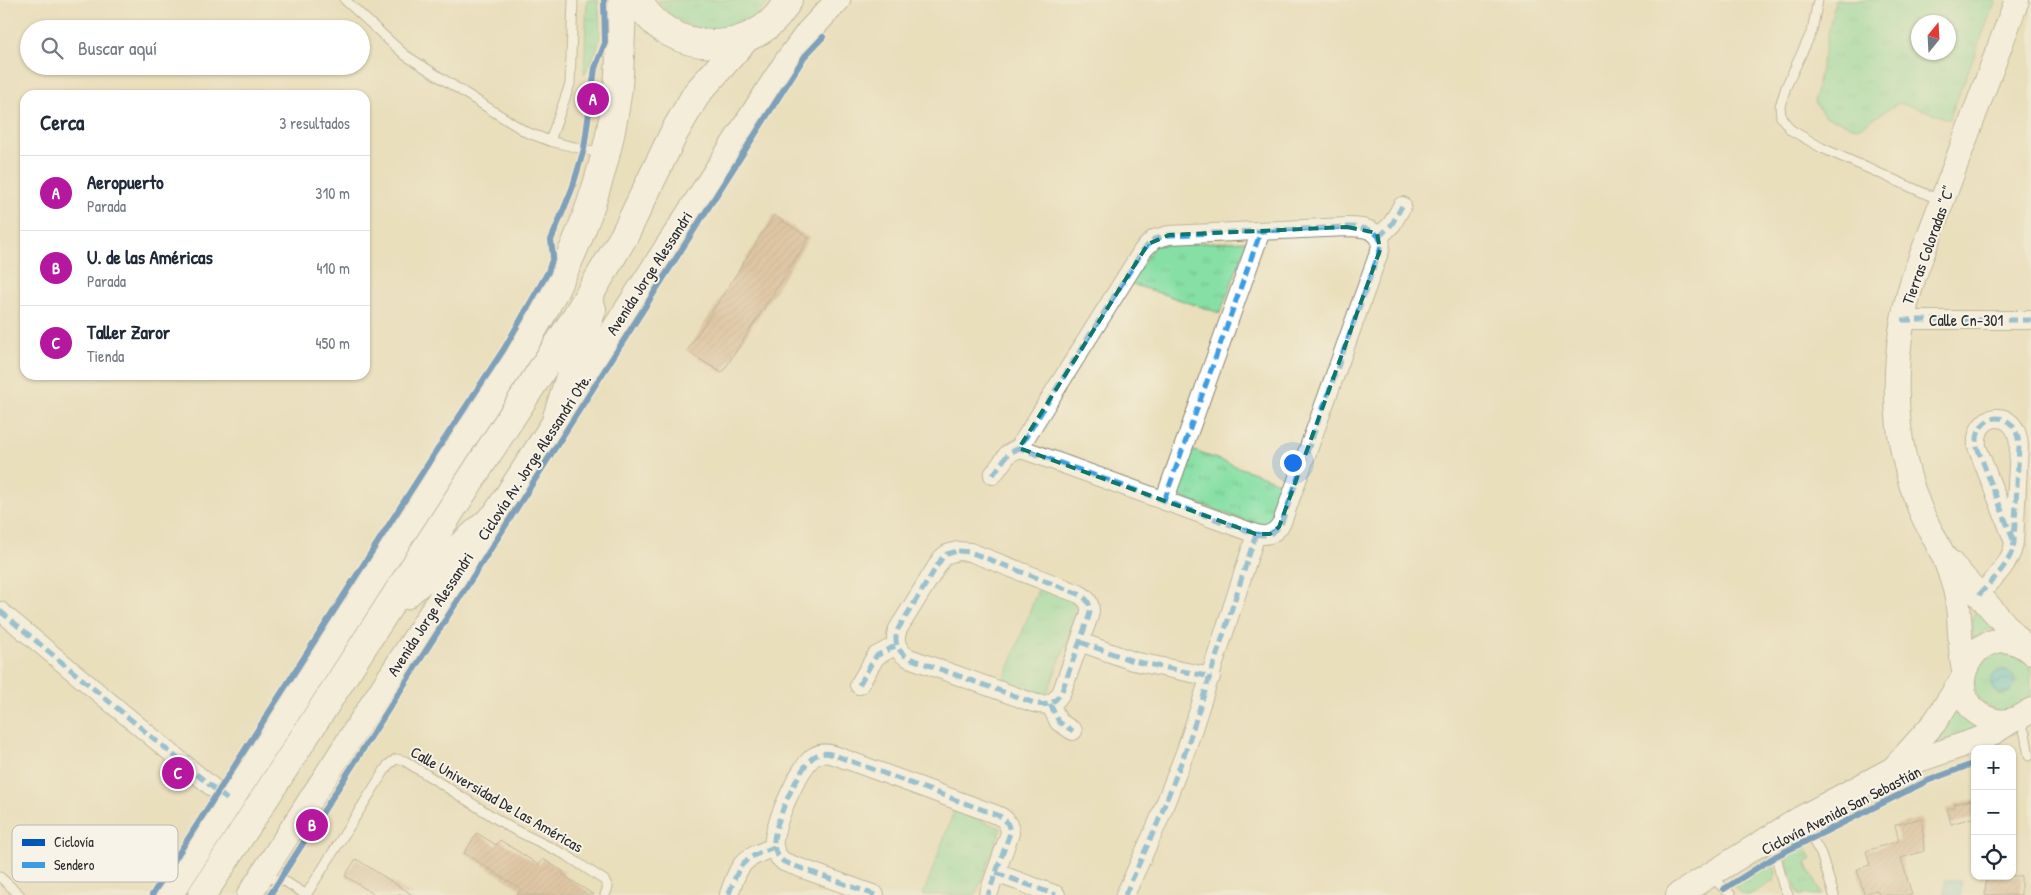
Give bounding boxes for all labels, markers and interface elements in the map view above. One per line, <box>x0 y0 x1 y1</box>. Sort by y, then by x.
north arrow <box>1911 15 1956 60</box>
search box <box>20 20 370 75</box>
icon: search <box>38 34 66 62</box>
text: Buscar aquí <box>78 35 157 61</box>
pin: A <box>577 80 609 118</box>
text: Cerca <box>40 108 84 137</box>
text: 3 resultados <box>279 112 350 134</box>
text: Aeropuerto <box>87 169 164 195</box>
text: A <box>52 182 60 204</box>
text: 310 m <box>315 182 350 204</box>
street label: Tierras Coloradas "C" <box>1896 182 1960 308</box>
text: Parada <box>87 195 126 217</box>
street label: Avenida Jorge Alessandri <box>601 207 697 339</box>
text: U. de las Américas <box>87 244 213 270</box>
text: B <box>52 257 60 279</box>
text: 410 m <box>316 257 350 279</box>
text: Parada <box>87 270 126 292</box>
street label: Calle Cn-301 <box>1929 309 2003 331</box>
text: Taller Zaror <box>87 319 170 345</box>
text: C <box>52 332 60 354</box>
text: 450 m <box>316 332 350 354</box>
text: Tienda <box>87 345 124 367</box>
street label: Ciclovía Av. Jorge Alessandri Ote. <box>472 370 596 544</box>
your location <box>1280 450 1306 476</box>
street label: Avenida Jorge Alessandri <box>382 548 478 680</box>
street label: Calle Universidad De Las Américas <box>407 741 587 857</box>
map controls <box>1971 745 2016 880</box>
button: + <box>1971 745 2016 790</box>
pin: C <box>162 754 194 792</box>
street label: Ciclovía Avenida San Sebastián <box>1757 760 1925 860</box>
button: − <box>1971 790 2016 835</box>
pin: B <box>296 806 328 844</box>
legend <box>12 825 178 882</box>
text: Ciclovía <box>54 832 94 851</box>
button: locate <box>1971 835 2016 880</box>
text: Sendero <box>54 855 95 874</box>

